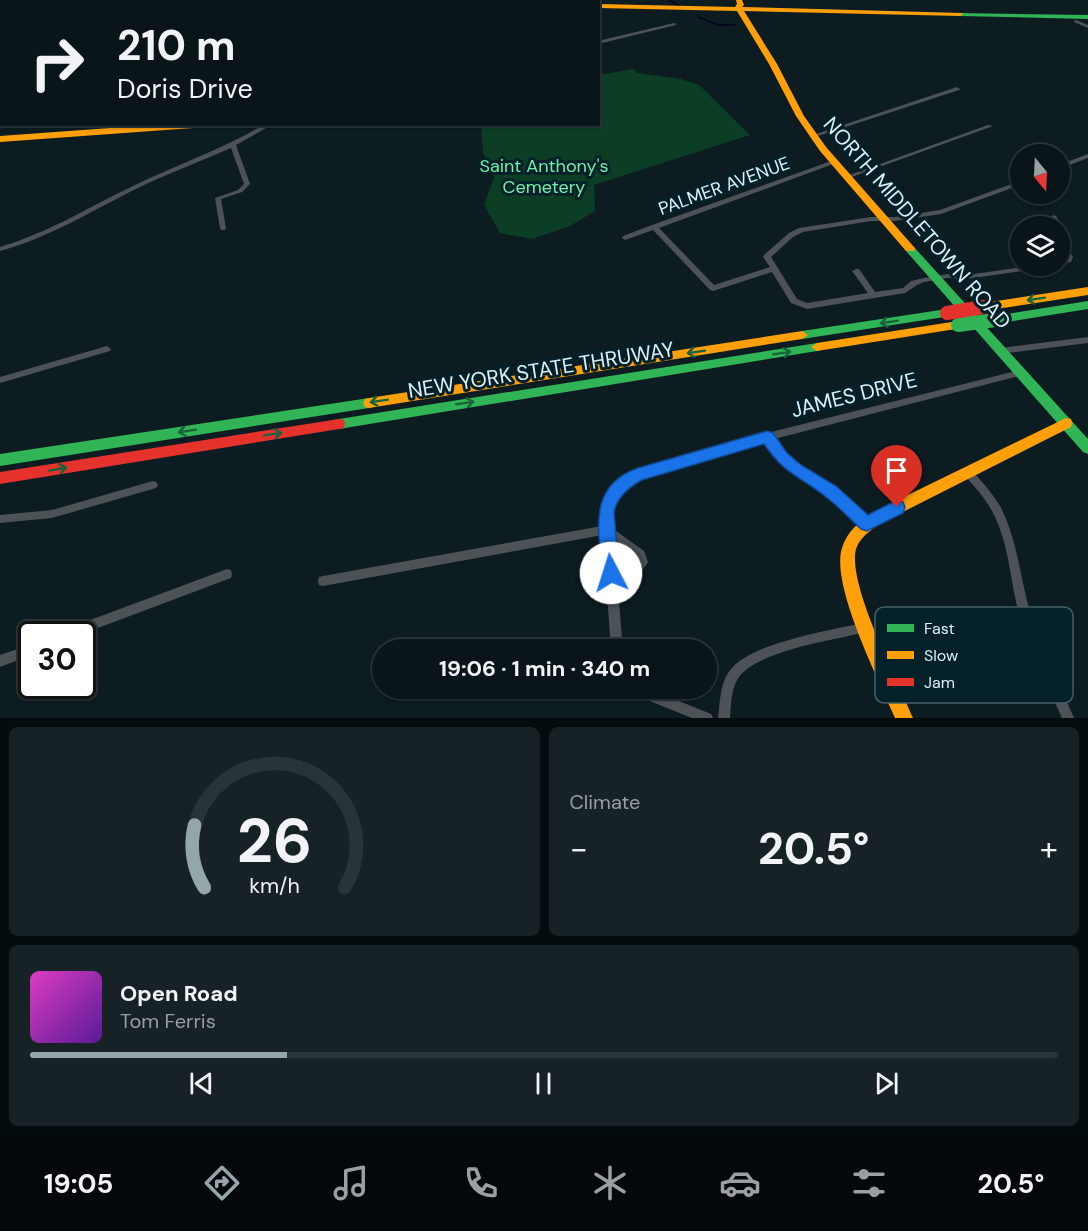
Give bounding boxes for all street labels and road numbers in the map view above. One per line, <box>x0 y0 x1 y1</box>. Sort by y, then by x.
street label: NORTH MIDDLETOWN ROAD <box>817 111 1017 335</box>
street label: PALMER AVENUE <box>655 151 793 221</box>
street label: NEW YORK STATE THRUWAY <box>406 335 676 405</box>
street label: JAMES DRIVE <box>788 366 920 424</box>

